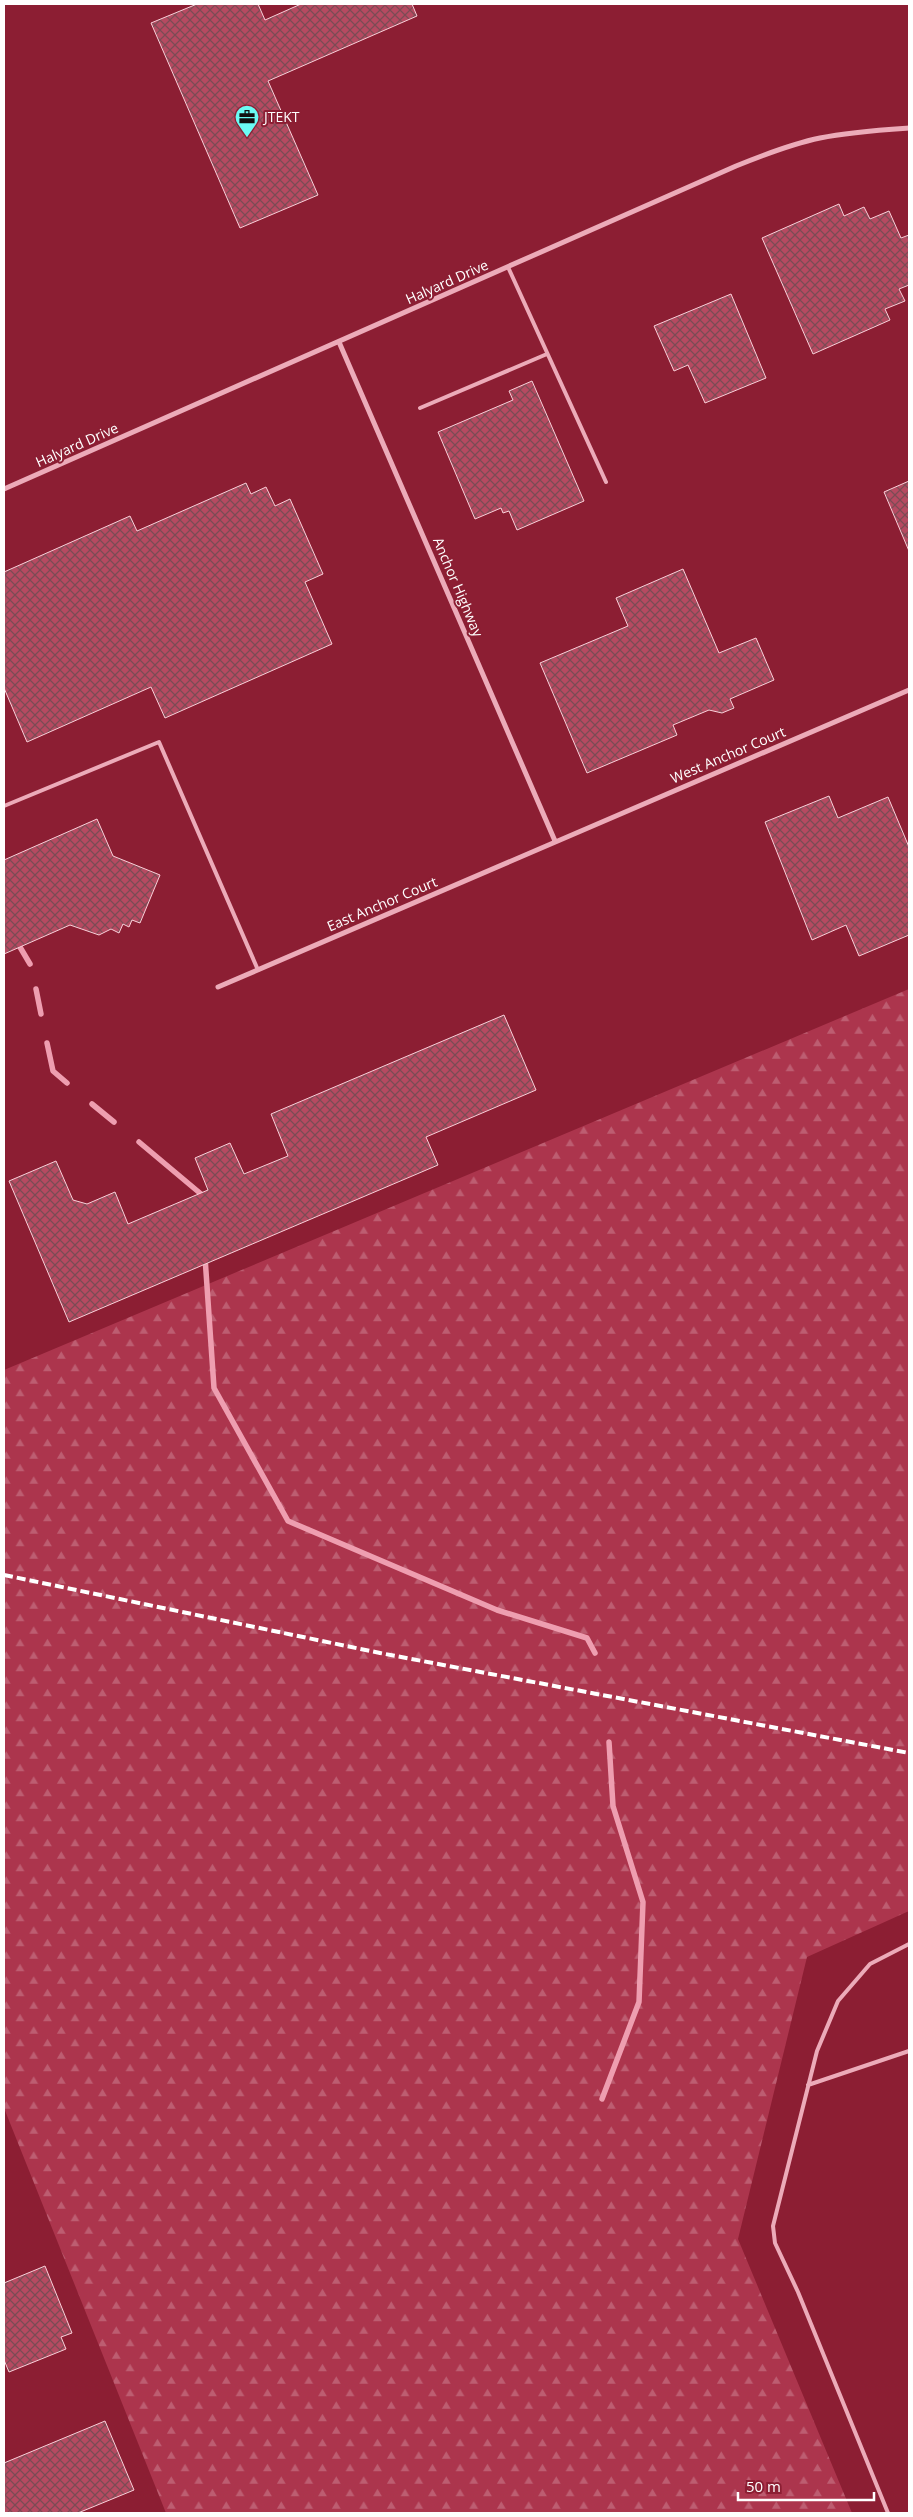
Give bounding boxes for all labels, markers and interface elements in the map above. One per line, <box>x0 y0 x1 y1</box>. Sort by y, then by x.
office icon: JTEKT <box>234 104 260 138</box>
place label: JTEKT <box>262 107 300 126</box>
street label: Halyard Drive <box>402 255 491 308</box>
street label: Halyard Drive <box>32 418 121 471</box>
street label: Anchor Highway <box>429 534 488 640</box>
street label: West Anchor Court <box>667 722 788 787</box>
street label: East Anchor Court <box>324 872 440 935</box>
scale bar <box>738 2470 874 2502</box>
text: 50 m <box>746 2476 781 2496</box>

